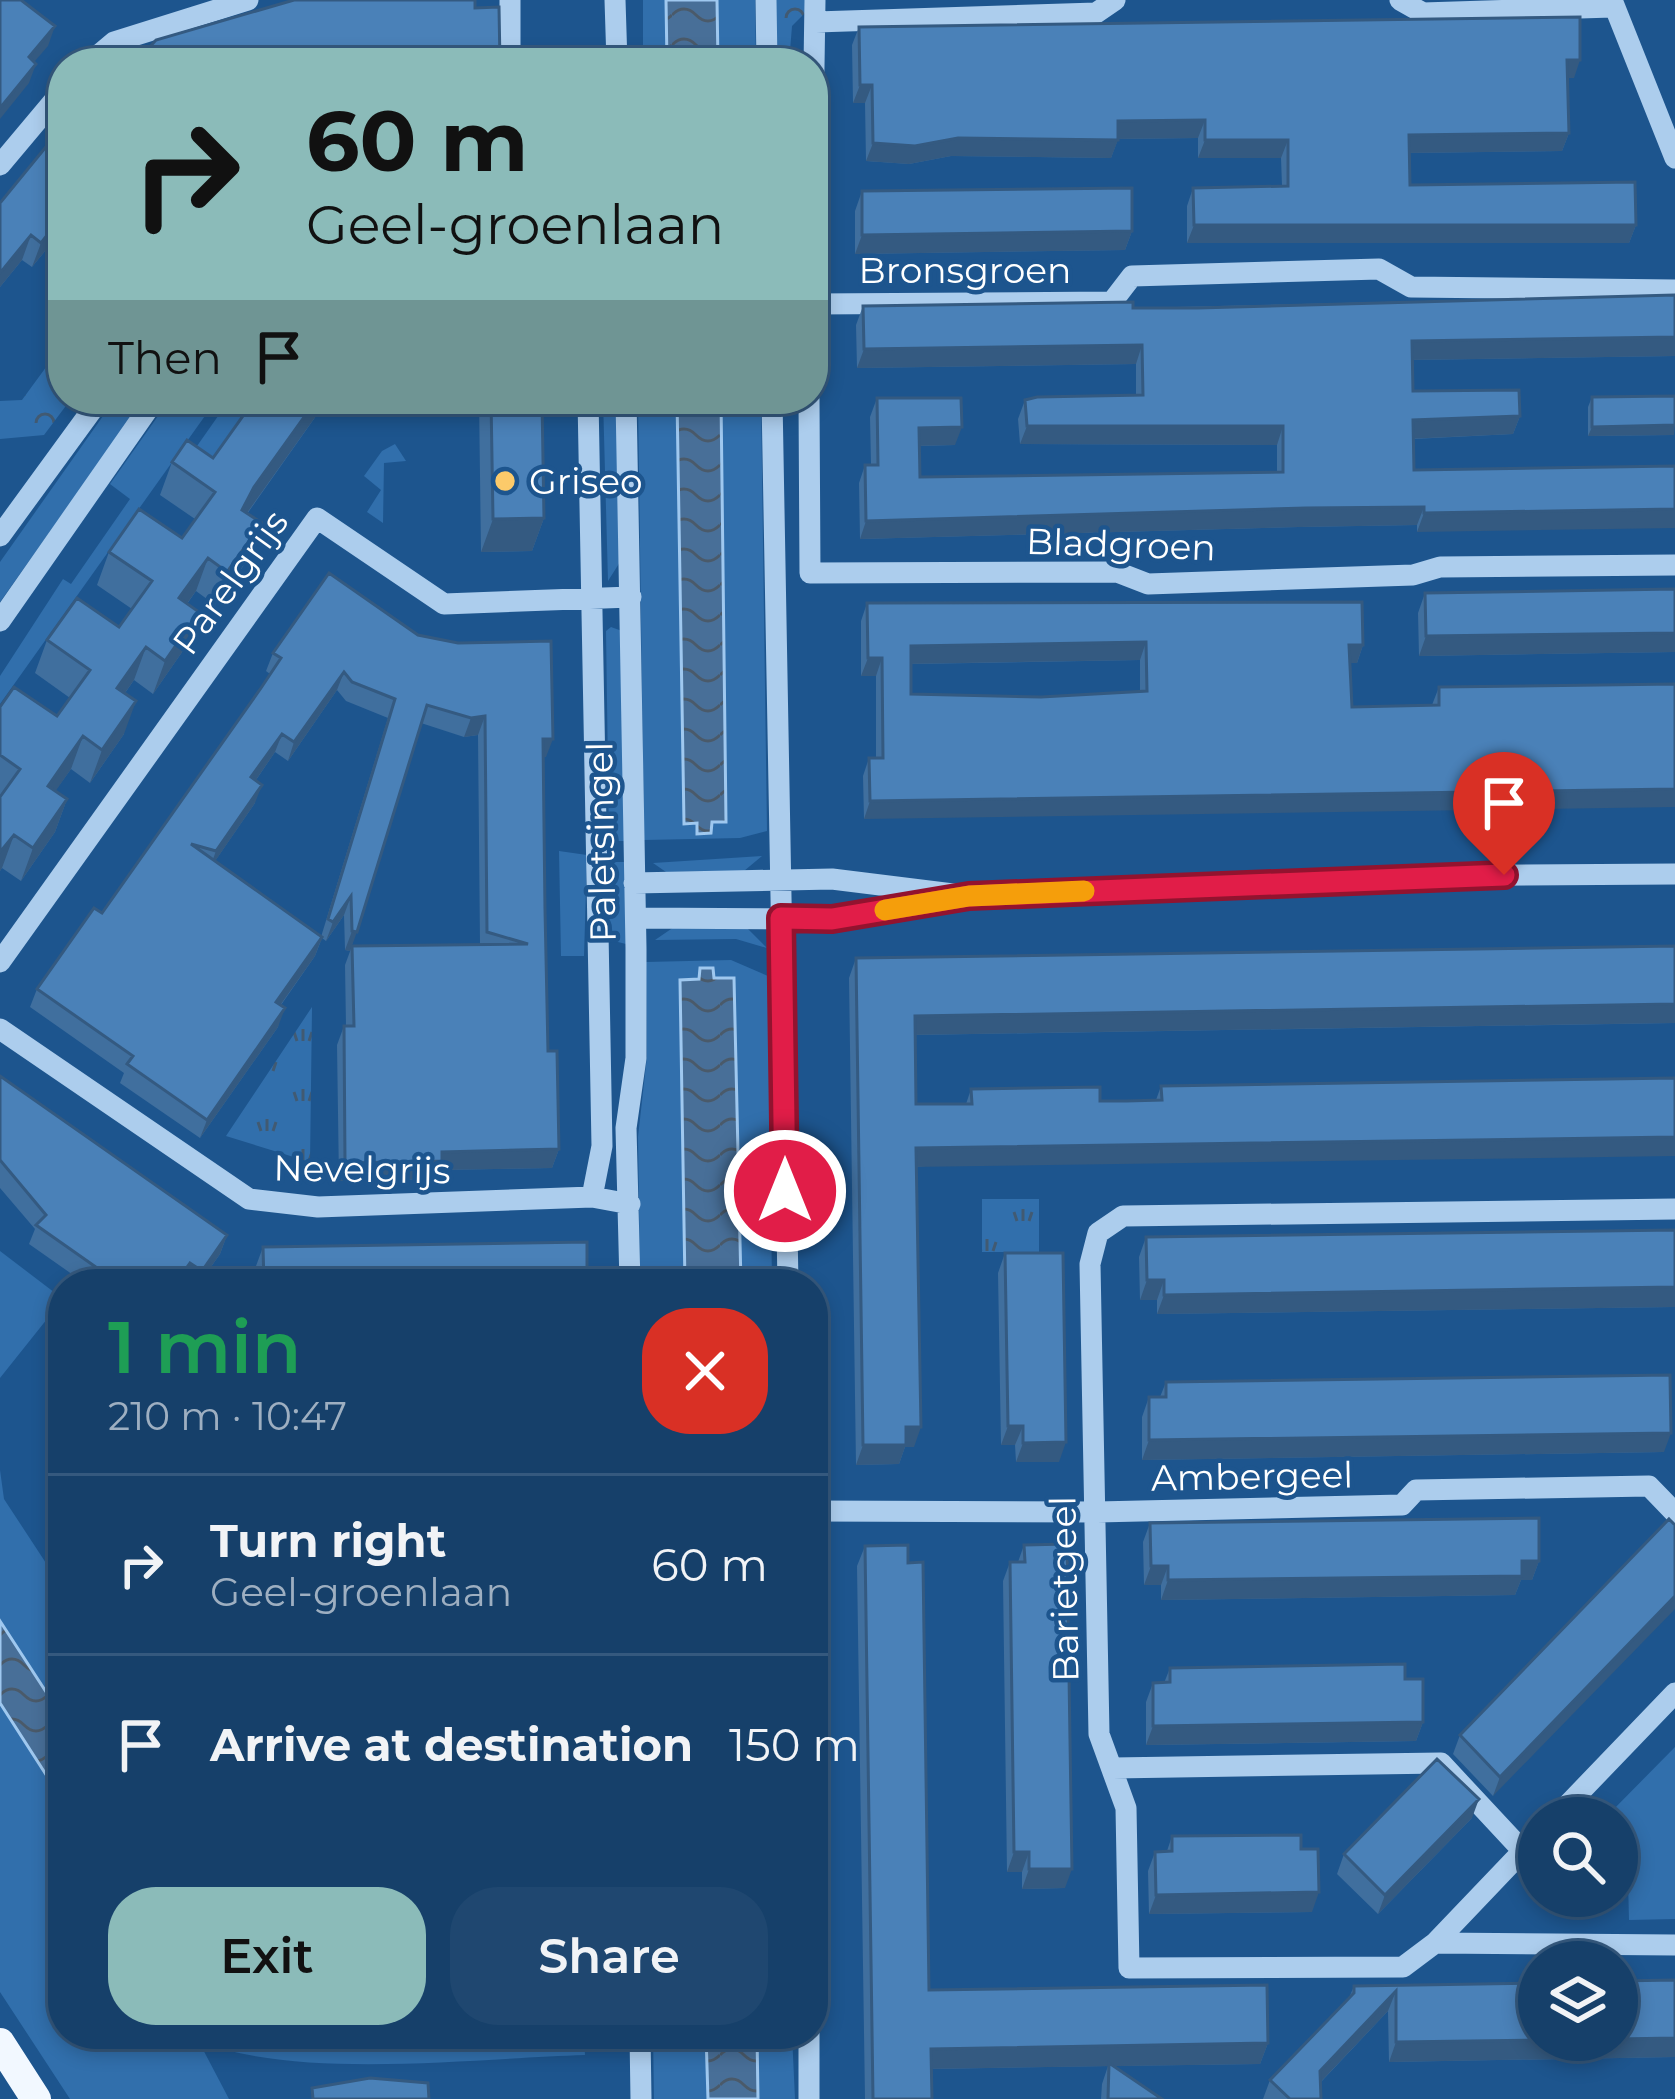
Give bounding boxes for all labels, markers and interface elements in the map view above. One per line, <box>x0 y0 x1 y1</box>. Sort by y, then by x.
text: 60 m <box>306 90 528 192</box>
icon: right <box>108 96 264 252</box>
text: Geel-groenlaan <box>306 192 724 258</box>
street label: Bronsgroen <box>859 248 1071 292</box>
icon: arrive <box>246 324 312 390</box>
text: Then <box>108 330 222 385</box>
place label: Griseo <box>529 459 643 503</box>
marker: Griseo <box>492 468 518 494</box>
street label: Parelgrijs <box>163 501 297 663</box>
street label: Bladgroen <box>1025 519 1217 569</box>
street label: Paletsingel <box>577 741 625 943</box>
pin <box>1453 752 1555 875</box>
icon: arrive <box>1471 770 1537 836</box>
position arrow <box>722 1128 848 1254</box>
street label: Nevelgrijs <box>273 1145 451 1193</box>
text: 1 min <box>108 1303 301 1391</box>
button: close <box>642 1308 768 1434</box>
text: 210 m · 10:47 <box>108 1392 347 1440</box>
street label: Ambergeel <box>1151 1452 1353 1500</box>
street label: Barietgeel <box>1040 1496 1088 1682</box>
text: Turn right <box>210 1513 446 1568</box>
icon: right <box>108 1532 174 1598</box>
text: 60 m <box>651 1537 768 1592</box>
text: Geel-groenlaan <box>210 1568 512 1616</box>
icon: arrive <box>108 1712 174 1778</box>
text: Arrive at destination <box>210 1717 693 1772</box>
text: 150 m <box>729 1717 860 1772</box>
map controls <box>1518 1797 1638 2061</box>
button: search <box>1518 1797 1638 1917</box>
button: Exit <box>108 1887 426 2025</box>
button: Share <box>450 1887 768 2025</box>
button: layers <box>1518 1941 1638 2061</box>

